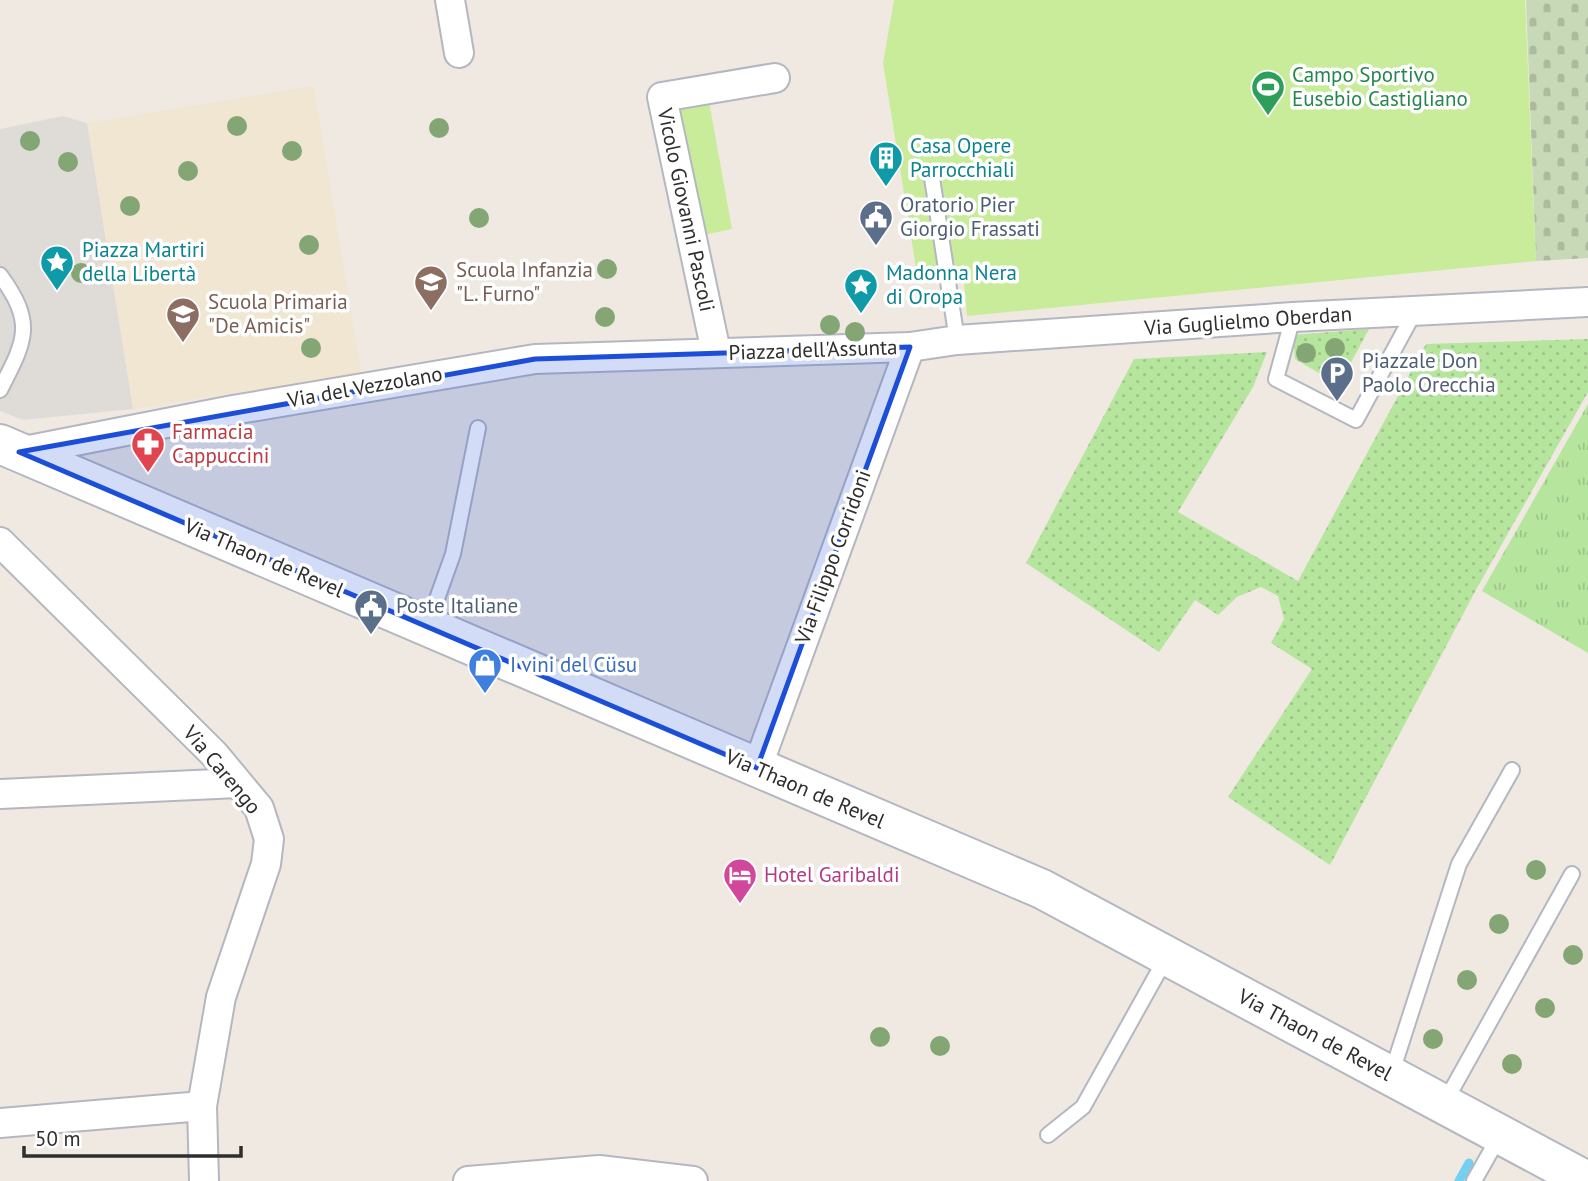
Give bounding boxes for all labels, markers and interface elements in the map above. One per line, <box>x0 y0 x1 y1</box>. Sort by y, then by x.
place label: Campo Sportivo Eusebio Castigliano <box>1292 61 1468 112</box>
sports icon: Campo Sportivo Eusebio Castigliano <box>1249 68 1287 117</box>
street label: Vicolo Giovanni Pascoli <box>652 105 721 314</box>
place label: Casa Opere Parrocchiali <box>910 132 1015 183</box>
building icon: Casa Opere Parrocchiali <box>867 139 905 188</box>
place label: Oratorio Pier Giorgio Frassati <box>900 191 1040 242</box>
public building icon: Oratorio Pier Giorgio Frassati <box>857 198 895 247</box>
place label: Piazza Martiri della Libertà <box>82 236 205 287</box>
place icon: Piazza Martiri della Libertà <box>38 243 76 292</box>
place label: Scuola Infanzia "L. Furno" <box>456 256 593 307</box>
place label: Madonna Nera di Oropa <box>886 259 1017 310</box>
school or university icon: Scuola Infanzia "L. Furno" <box>412 263 450 312</box>
place icon: Madonna Nera di Oropa <box>842 266 880 315</box>
place label: Scuola Primaria "De Amicis" <box>208 288 348 339</box>
school or university icon: Scuola Primaria "De Amicis" <box>164 295 202 344</box>
street label: Via Guglielmo Oberdan <box>1142 300 1353 341</box>
street label: Piazza dell'Assunta <box>728 333 898 366</box>
place label: Piazzale Don Paolo Orecchia <box>1362 347 1496 398</box>
parking icon: Piazzale Don Paolo Orecchia <box>1318 354 1356 403</box>
street label: Via del Vezzolano <box>284 360 444 414</box>
place label: Farmacia Cappuccini <box>172 418 269 469</box>
pharmacy icon: Farmacia Cappuccini <box>129 425 167 474</box>
street label: Via Filippo Corridoni <box>788 466 877 649</box>
street label: Via Thaon de Revel <box>179 511 348 603</box>
public building icon: Poste Italiane <box>352 587 390 636</box>
place label: Poste Italiane <box>396 592 518 619</box>
shop icon: I vini del Cüsu <box>466 646 504 695</box>
place label: I vini del Cüsu <box>510 651 637 678</box>
street label: Via Carengo <box>177 719 267 820</box>
street label: Via Thaon de Revel <box>720 742 889 834</box>
hotel icon: Hotel Garibaldi <box>721 856 759 905</box>
place label: Hotel Garibaldi <box>764 861 900 888</box>
street label: Via Thaon de Revel <box>1233 982 1397 1087</box>
scale bar <box>24 1114 242 1158</box>
text: 50 m <box>35 1125 81 1152</box>

